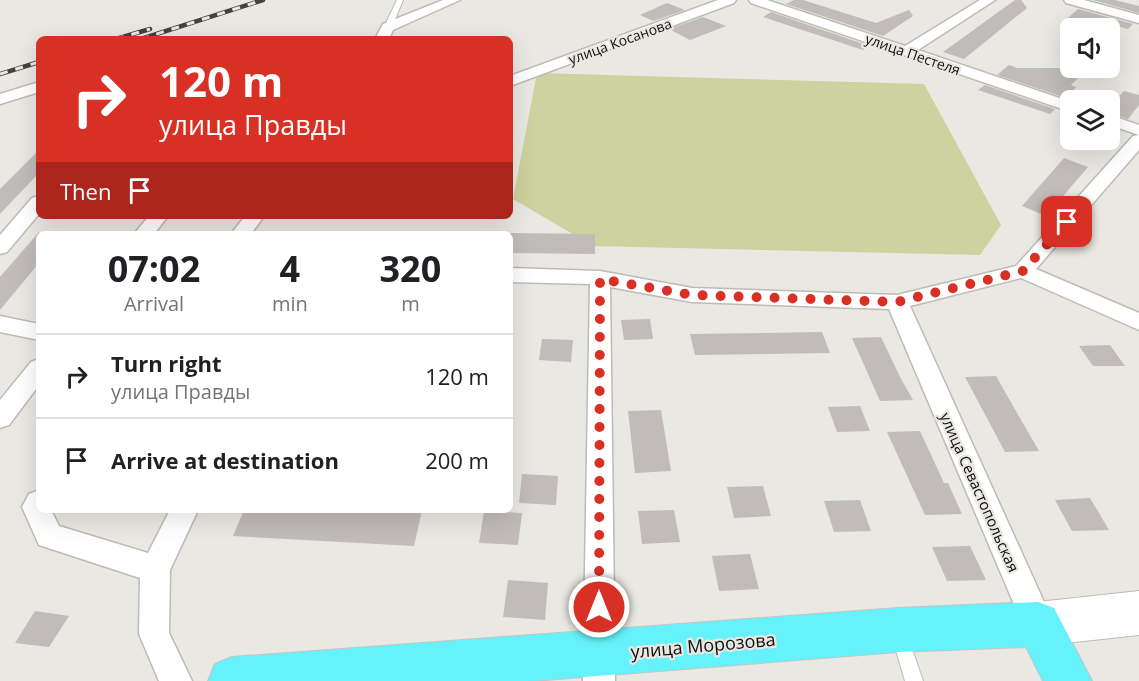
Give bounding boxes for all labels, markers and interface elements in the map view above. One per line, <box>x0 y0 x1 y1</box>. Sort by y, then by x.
street label: улица Косанова <box>566 13 674 69</box>
map controls <box>1060 18 1120 150</box>
button: sound <box>1060 18 1120 78</box>
street label: улица Пестеля <box>863 29 963 79</box>
text: 120 m <box>159 52 283 109</box>
icon: right <box>60 60 138 138</box>
button: layers <box>1060 90 1120 150</box>
text: улица Правды <box>159 106 347 143</box>
icon: arrive <box>123 174 156 207</box>
text: Then <box>60 176 111 206</box>
pin <box>1041 196 1092 247</box>
icon: arrive <box>1050 205 1083 238</box>
text: 07:02 <box>108 244 200 293</box>
text: 4 <box>280 244 300 293</box>
text: 320 <box>380 244 441 293</box>
text: Arrival <box>124 290 184 317</box>
text: min <box>272 290 308 317</box>
text: m <box>401 290 420 317</box>
text: Turn right <box>111 348 222 378</box>
icon: right <box>60 360 93 393</box>
text: 120 m <box>425 361 489 391</box>
text: улица Правды <box>111 378 250 405</box>
street label: улица Севастопольская <box>936 409 1024 575</box>
icon: arrive <box>60 444 93 477</box>
text: Arrive at destination <box>111 445 339 475</box>
text: 200 m <box>425 445 489 475</box>
position arrow <box>567 575 631 639</box>
street label: улица Морозова <box>630 627 776 663</box>

